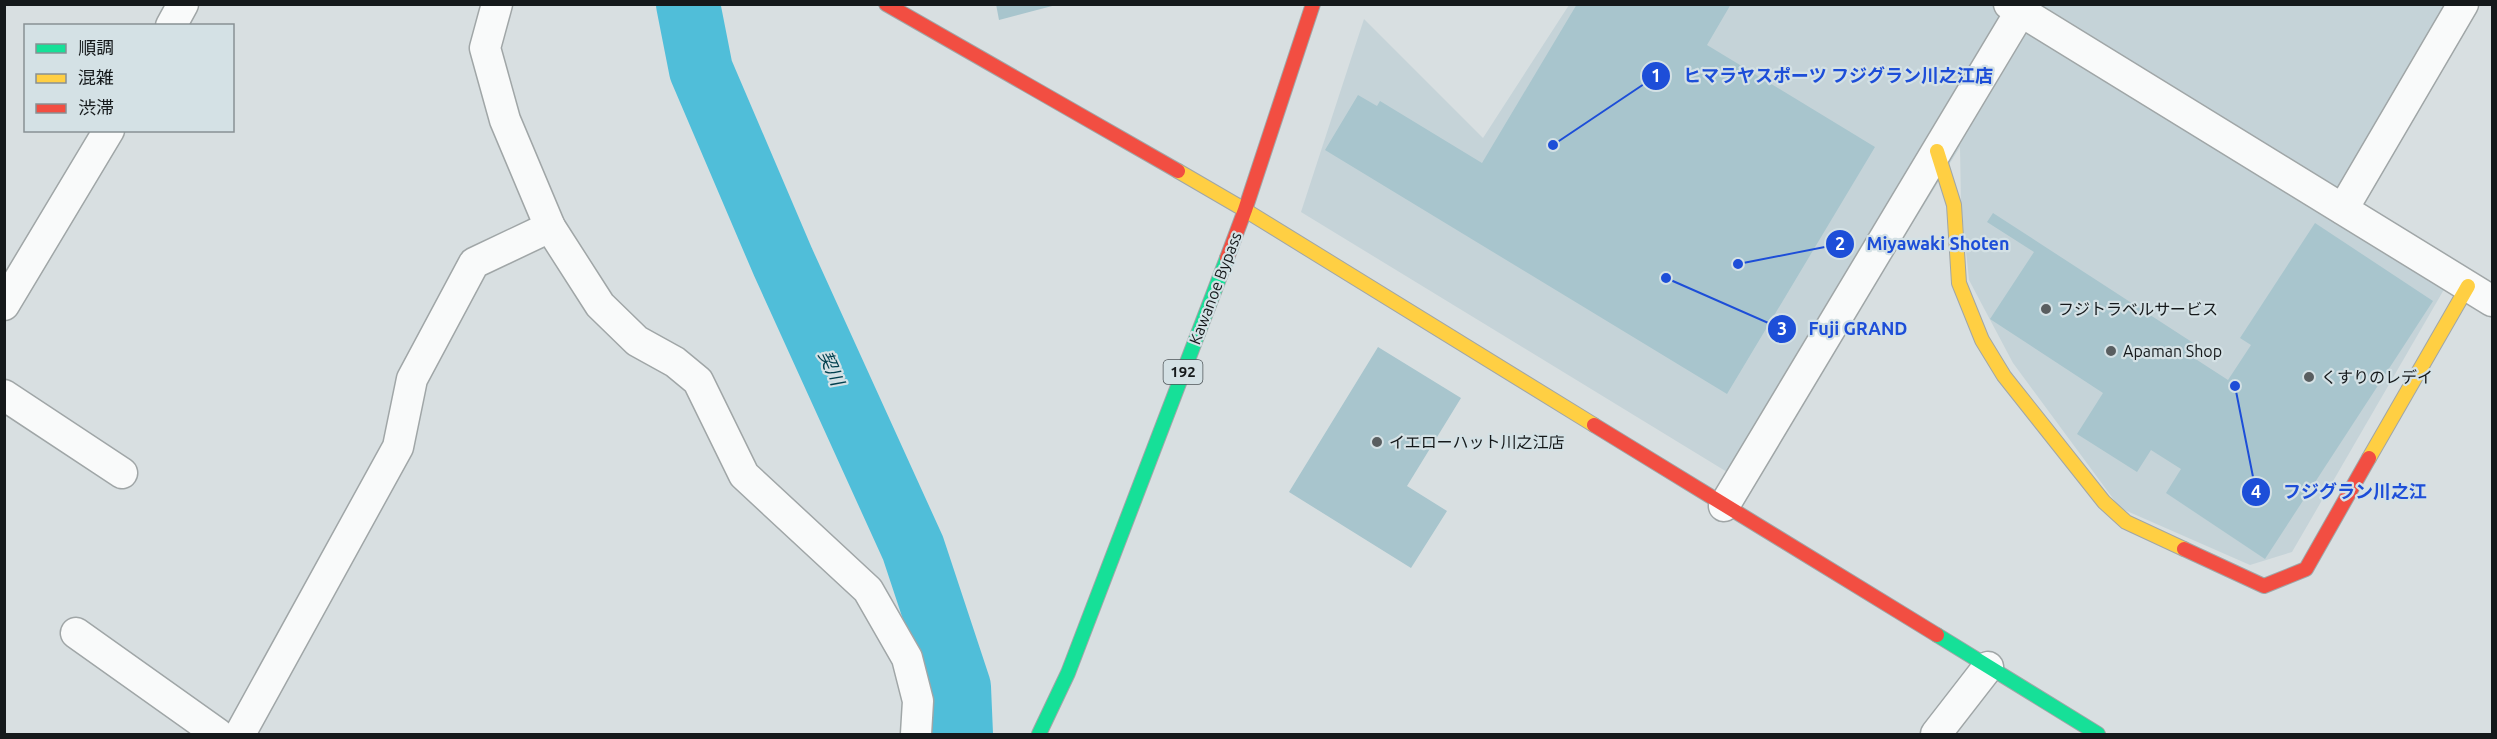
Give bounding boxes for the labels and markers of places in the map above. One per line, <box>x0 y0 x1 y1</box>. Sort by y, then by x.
callout: ヒマラヤスポーツ フジグラン川之江店 <box>1641 58 2005 94</box>
callout: Miyawaki Shoten <box>1825 226 2022 262</box>
place label: フジトラベルサービス <box>2058 300 2218 318</box>
marker: フジトラベルサービス <box>2039 302 2053 316</box>
callout: Fuji GRAND <box>1767 311 1920 347</box>
place label: Apaman Shop <box>2123 342 2222 360</box>
marker: Apaman Shop <box>2104 344 2118 358</box>
place label: くすりのレデイ <box>2321 368 2433 386</box>
marker: くすりのレデイ <box>2302 370 2316 384</box>
place label: イエローハット川之江店 <box>1389 433 1565 451</box>
marker: イエローハット川之江店 <box>1370 435 1384 449</box>
callout: フジグラン川之江 <box>2241 474 2439 510</box>

